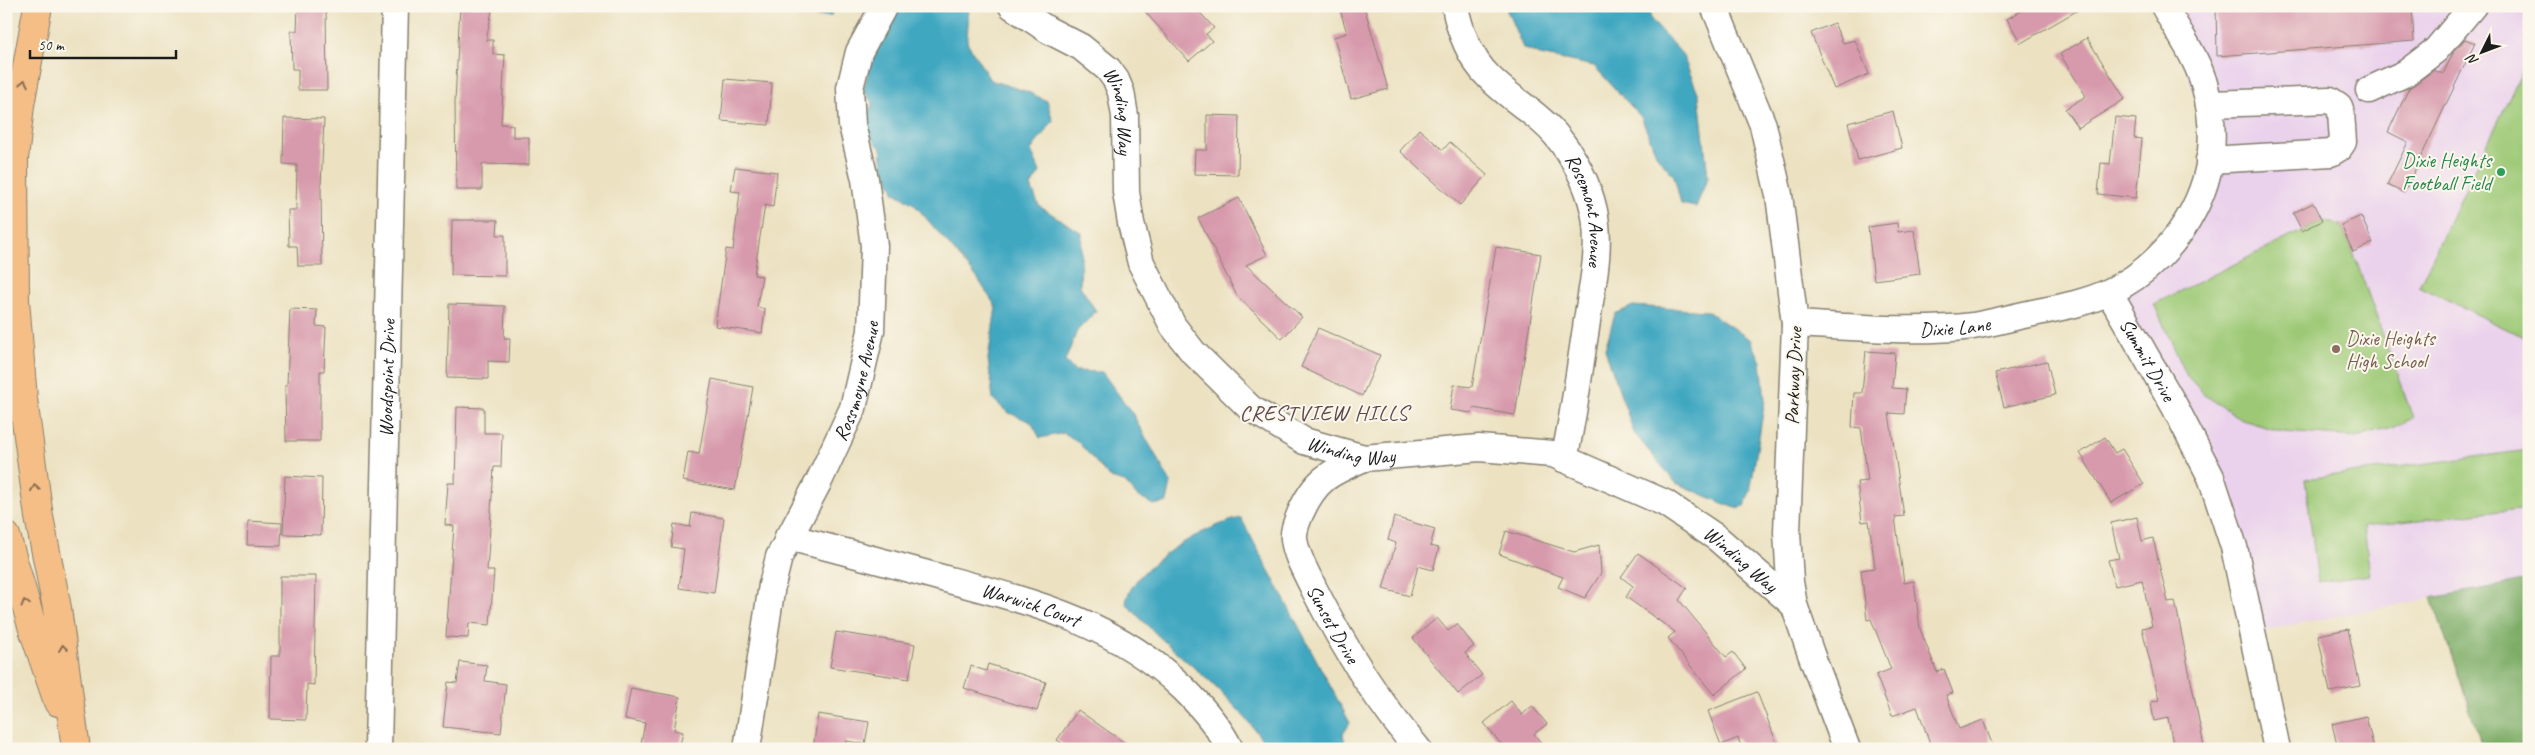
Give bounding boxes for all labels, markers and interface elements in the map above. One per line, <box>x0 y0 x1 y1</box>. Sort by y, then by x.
scale bar <box>30 28 176 60</box>
north arrow <box>2458 28 2508 78</box>
text: 50 m <box>38 36 65 55</box>
text: N <box>2462 50 2482 69</box>
street label: Winding Way <box>1097 62 1138 156</box>
one-way arrow <box>18 78 28 87</box>
place label: Dixie Heights Football Field <box>2402 148 2494 196</box>
street label: Rosemont Avenue <box>1560 149 1609 270</box>
marker: Dixie Heights Football Field <box>2495 166 2507 178</box>
street label: Dixie Lane <box>1919 311 1994 342</box>
street label: Summit Drive <box>2114 314 2182 407</box>
street label: Woodspoint Drive <box>373 317 401 437</box>
street label: Rossmoyne Avenue <box>828 320 885 445</box>
street label: Parkway Drive <box>1779 325 1808 425</box>
place label: Dixie Heights High School <box>2346 326 2437 374</box>
marker: Dixie Heights High School <box>2330 343 2342 355</box>
district label: CRESTVIEW HILLS <box>1239 399 1412 427</box>
street label: Winding Way <box>1304 430 1397 471</box>
one-way arrow <box>30 484 41 492</box>
street label: Winding Way <box>1699 521 1783 599</box>
street label: Warwick Court <box>979 577 1087 634</box>
street label: Sunset Drive <box>1301 581 1366 670</box>
one-way arrow <box>21 599 31 607</box>
one-way arrow <box>58 644 69 652</box>

